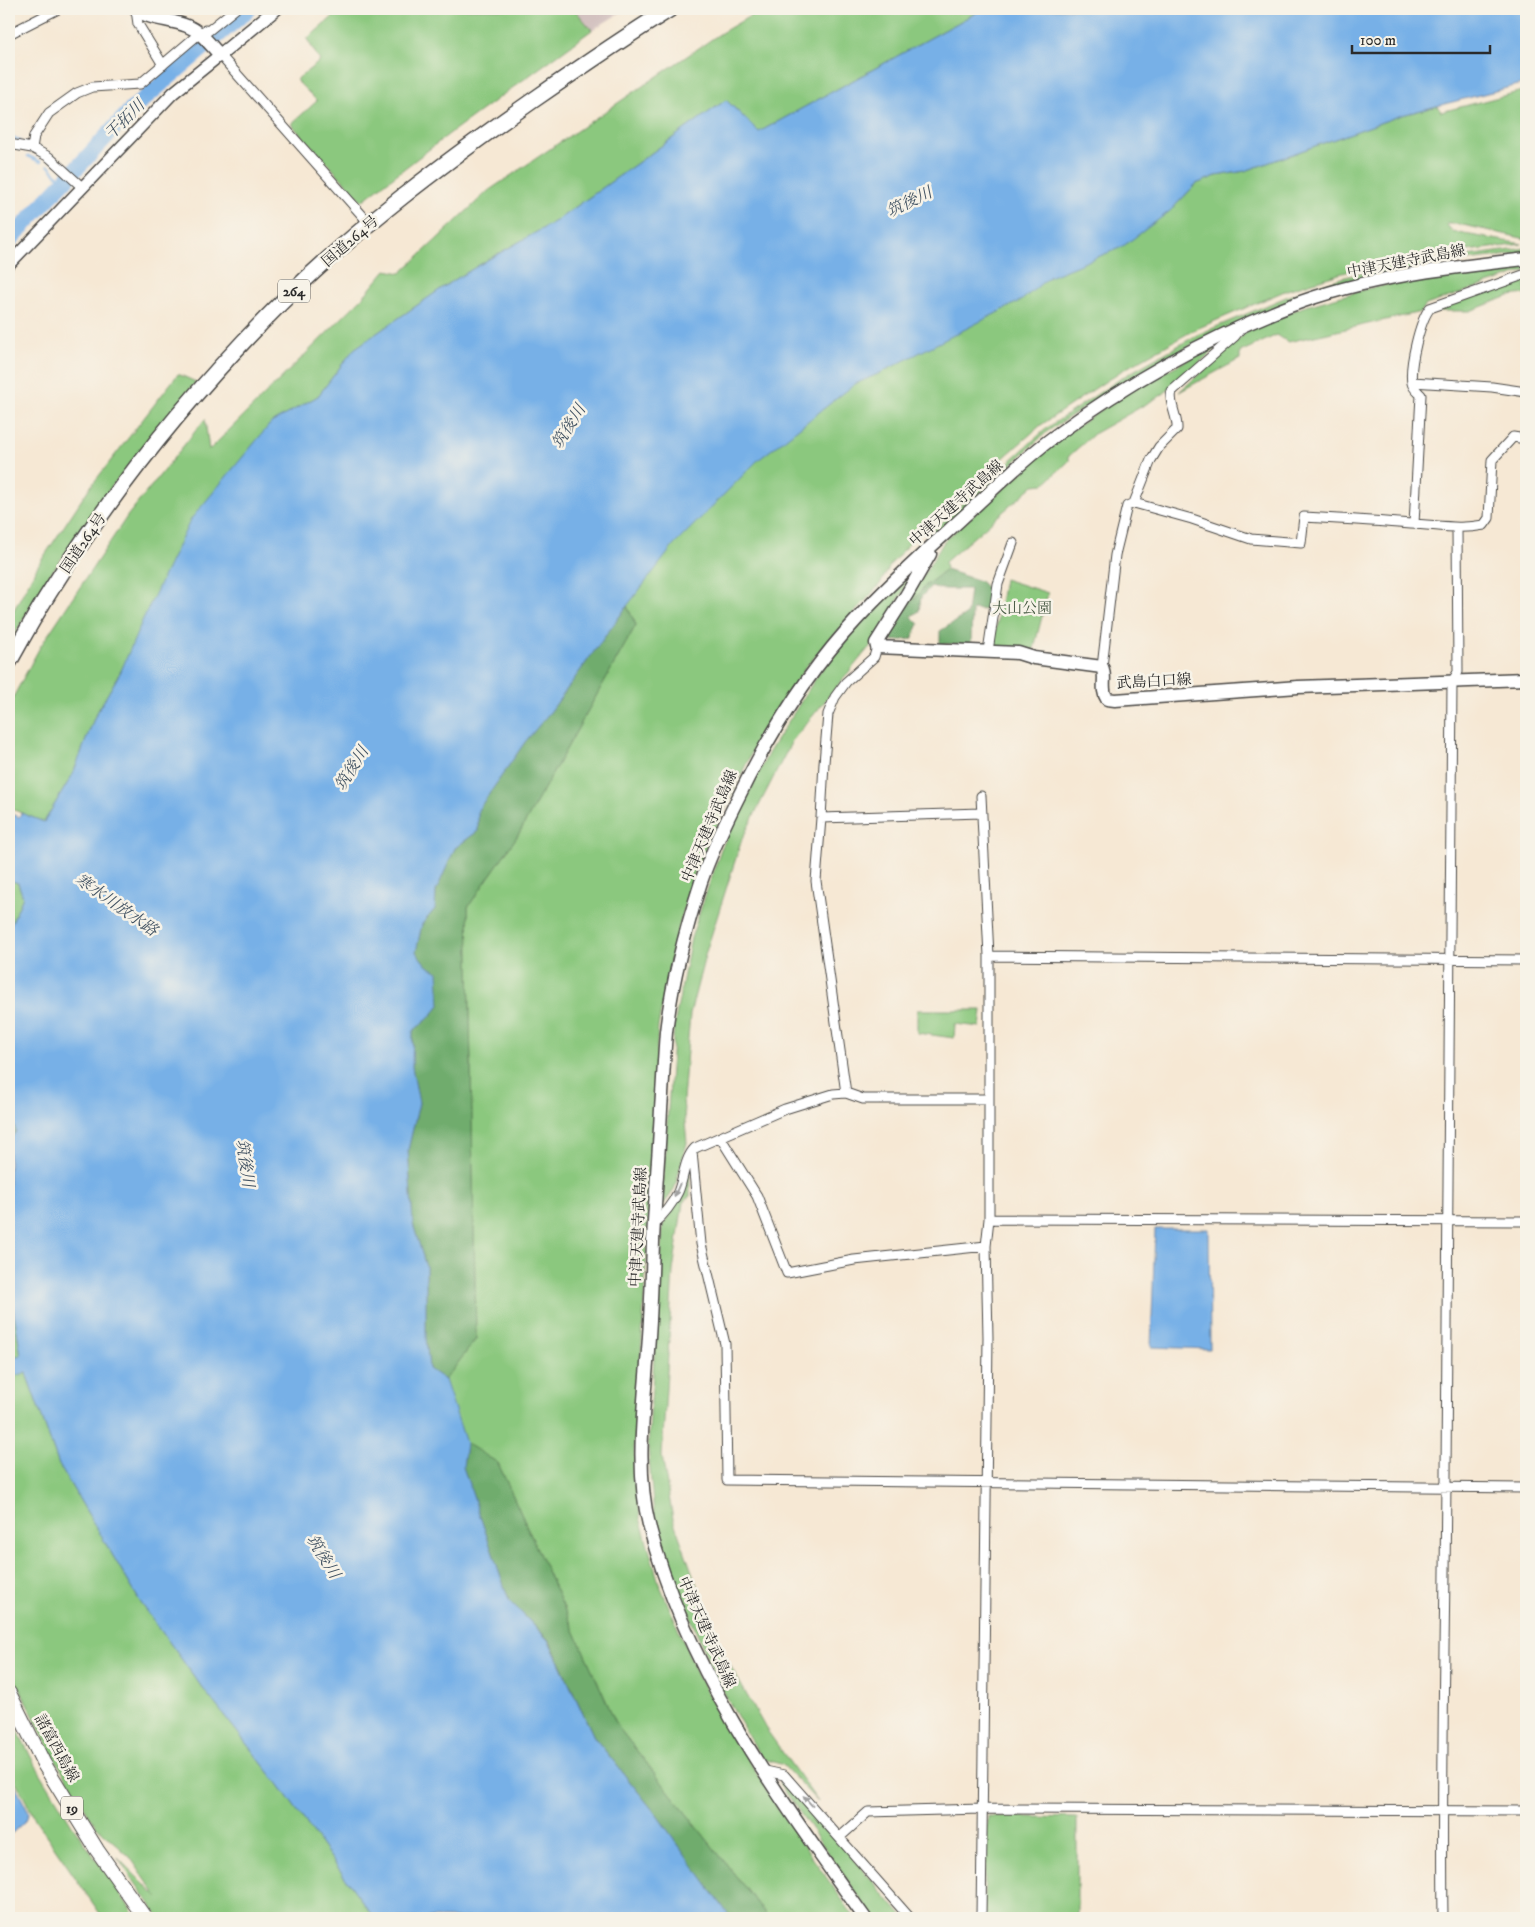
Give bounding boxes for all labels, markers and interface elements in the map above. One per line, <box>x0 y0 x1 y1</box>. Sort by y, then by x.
scale bar <box>1352 22 1490 54</box>
text: 100 m <box>1360 31 1396 50</box>
water label: 干拓川 <box>101 94 150 144</box>
water label: 筑後川 <box>883 182 937 221</box>
street label: 国道264号 <box>318 212 383 271</box>
street label: 中津天建寺武島線 <box>1345 241 1467 282</box>
road number: 264 <box>278 280 310 302</box>
water label: 筑後川 <box>548 399 591 452</box>
street label: 中津天建寺武島線 <box>905 456 1007 551</box>
street label: 国道264号 <box>56 509 111 577</box>
park label: 大山公園 <box>992 599 1052 618</box>
street label: 武島白口線 <box>1116 670 1192 693</box>
water label: 筑後川 <box>331 741 374 794</box>
street label: 中津天建寺武島線 <box>677 767 742 885</box>
water label: 寒水川放水路 <box>71 869 162 941</box>
water label: 筑後川 <box>232 1138 259 1190</box>
street label: 中津天建寺武島線 <box>626 1167 651 1287</box>
one-way arrow <box>673 1183 681 1197</box>
water label: 筑後川 <box>302 1531 345 1584</box>
street label: 中津天建寺武島線 <box>673 1574 740 1691</box>
street label: 諸富西島線 <box>30 1711 83 1786</box>
one-way arrow <box>802 1794 813 1807</box>
road number: 19 <box>61 1796 83 1820</box>

